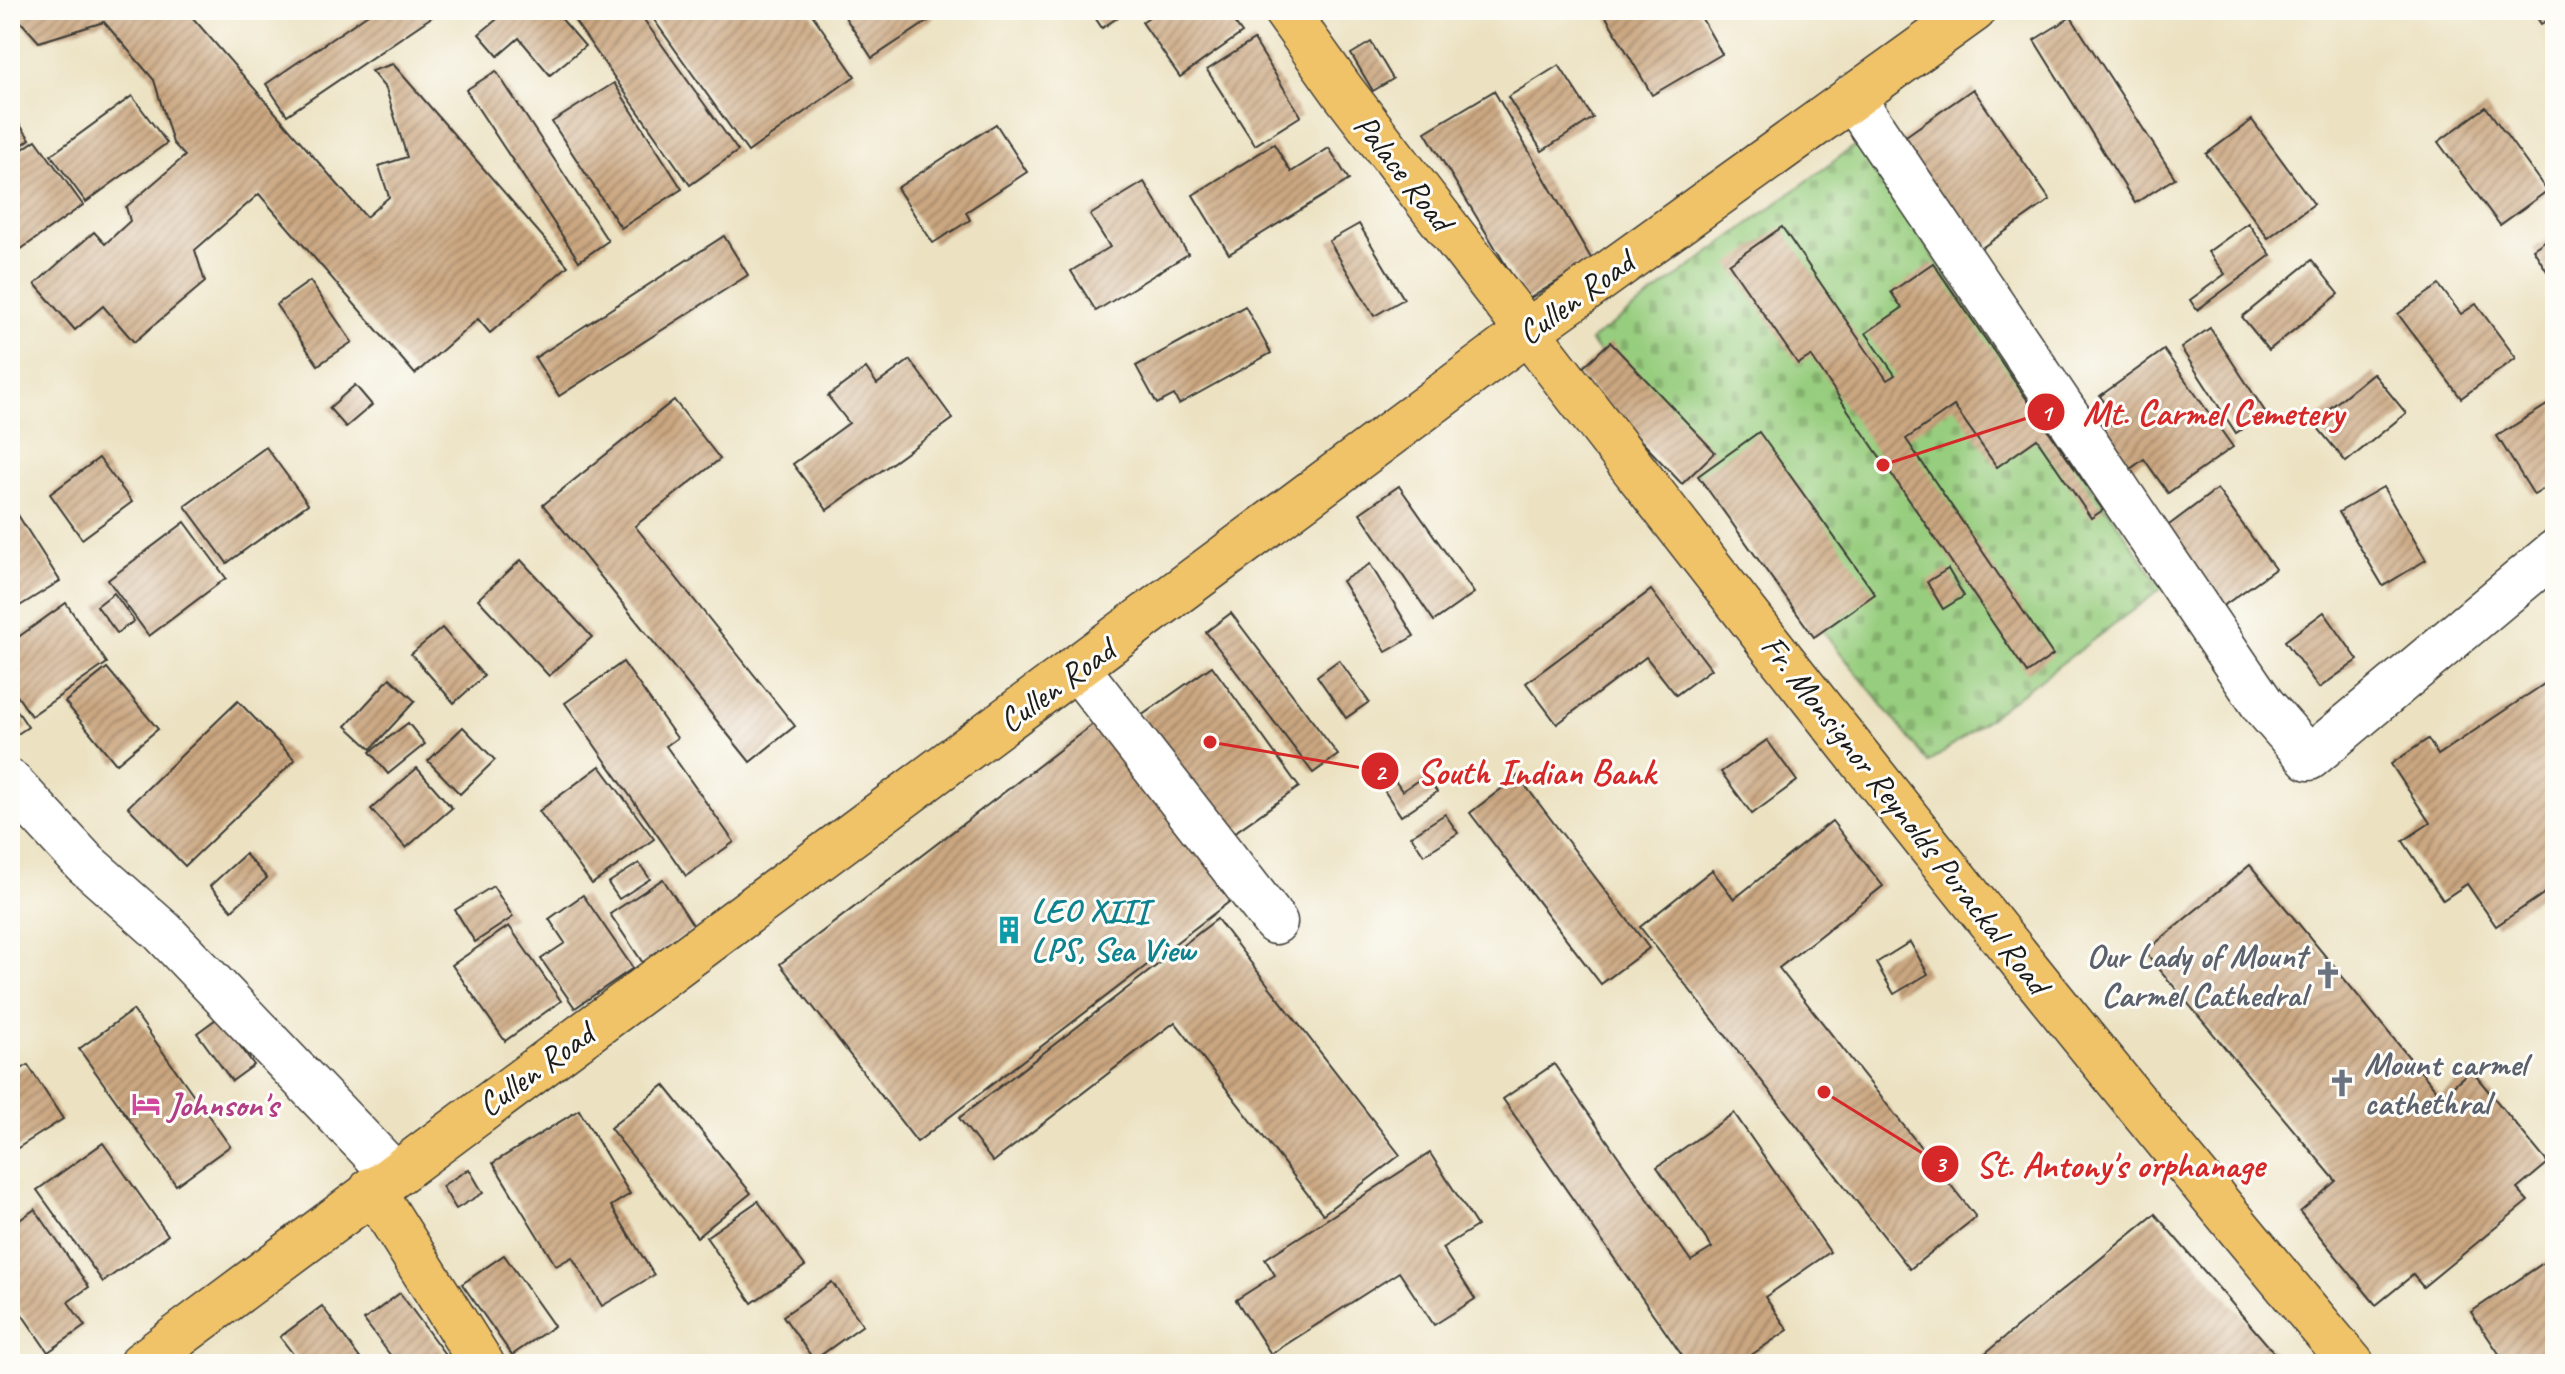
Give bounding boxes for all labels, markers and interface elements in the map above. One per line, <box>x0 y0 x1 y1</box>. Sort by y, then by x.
street label: Palace Road <box>1345 105 1466 243</box>
street label: Cullen Road <box>1509 238 1645 354</box>
callout: Mt. Carmel Cemetery <box>2026 382 2359 442</box>
text: Mt. Carmel Cemetery <box>2083 390 2347 436</box>
text: 1 <box>2041 398 2055 428</box>
street label: Cullen Road <box>990 626 1126 742</box>
street label: Fr. Monsignor Reynolds Purackal Road <box>1752 626 2062 1006</box>
callout: South Indian Bank <box>1360 741 1671 801</box>
text: South Indian Bank <box>1417 749 1658 795</box>
text: 2 <box>1375 757 1388 787</box>
place label: LEO XIII LPS, Sea View <box>1031 889 1198 971</box>
building icon: LEO XIII LPS, Sea View <box>994 915 1024 945</box>
place label: Our Lady of Mount Carmel Cathedral <box>2087 934 2312 1016</box>
church icon: Our Lady of Mount Carmel Cathedral <box>2313 960 2343 990</box>
street label: Cullen Road <box>469 1010 605 1126</box>
place label: Mount carmel cathethral <box>2364 1042 2532 1124</box>
church icon: Mount carmel cathethral <box>2327 1068 2357 1098</box>
place label: Johnson's <box>166 1083 281 1126</box>
hotel icon: Johnson's <box>131 1089 161 1119</box>
callout: St. Antony's orphanage <box>1920 1134 2280 1194</box>
text: St. Antony's orphanage <box>1976 1142 2267 1188</box>
text: 3 <box>1935 1149 1948 1179</box>

